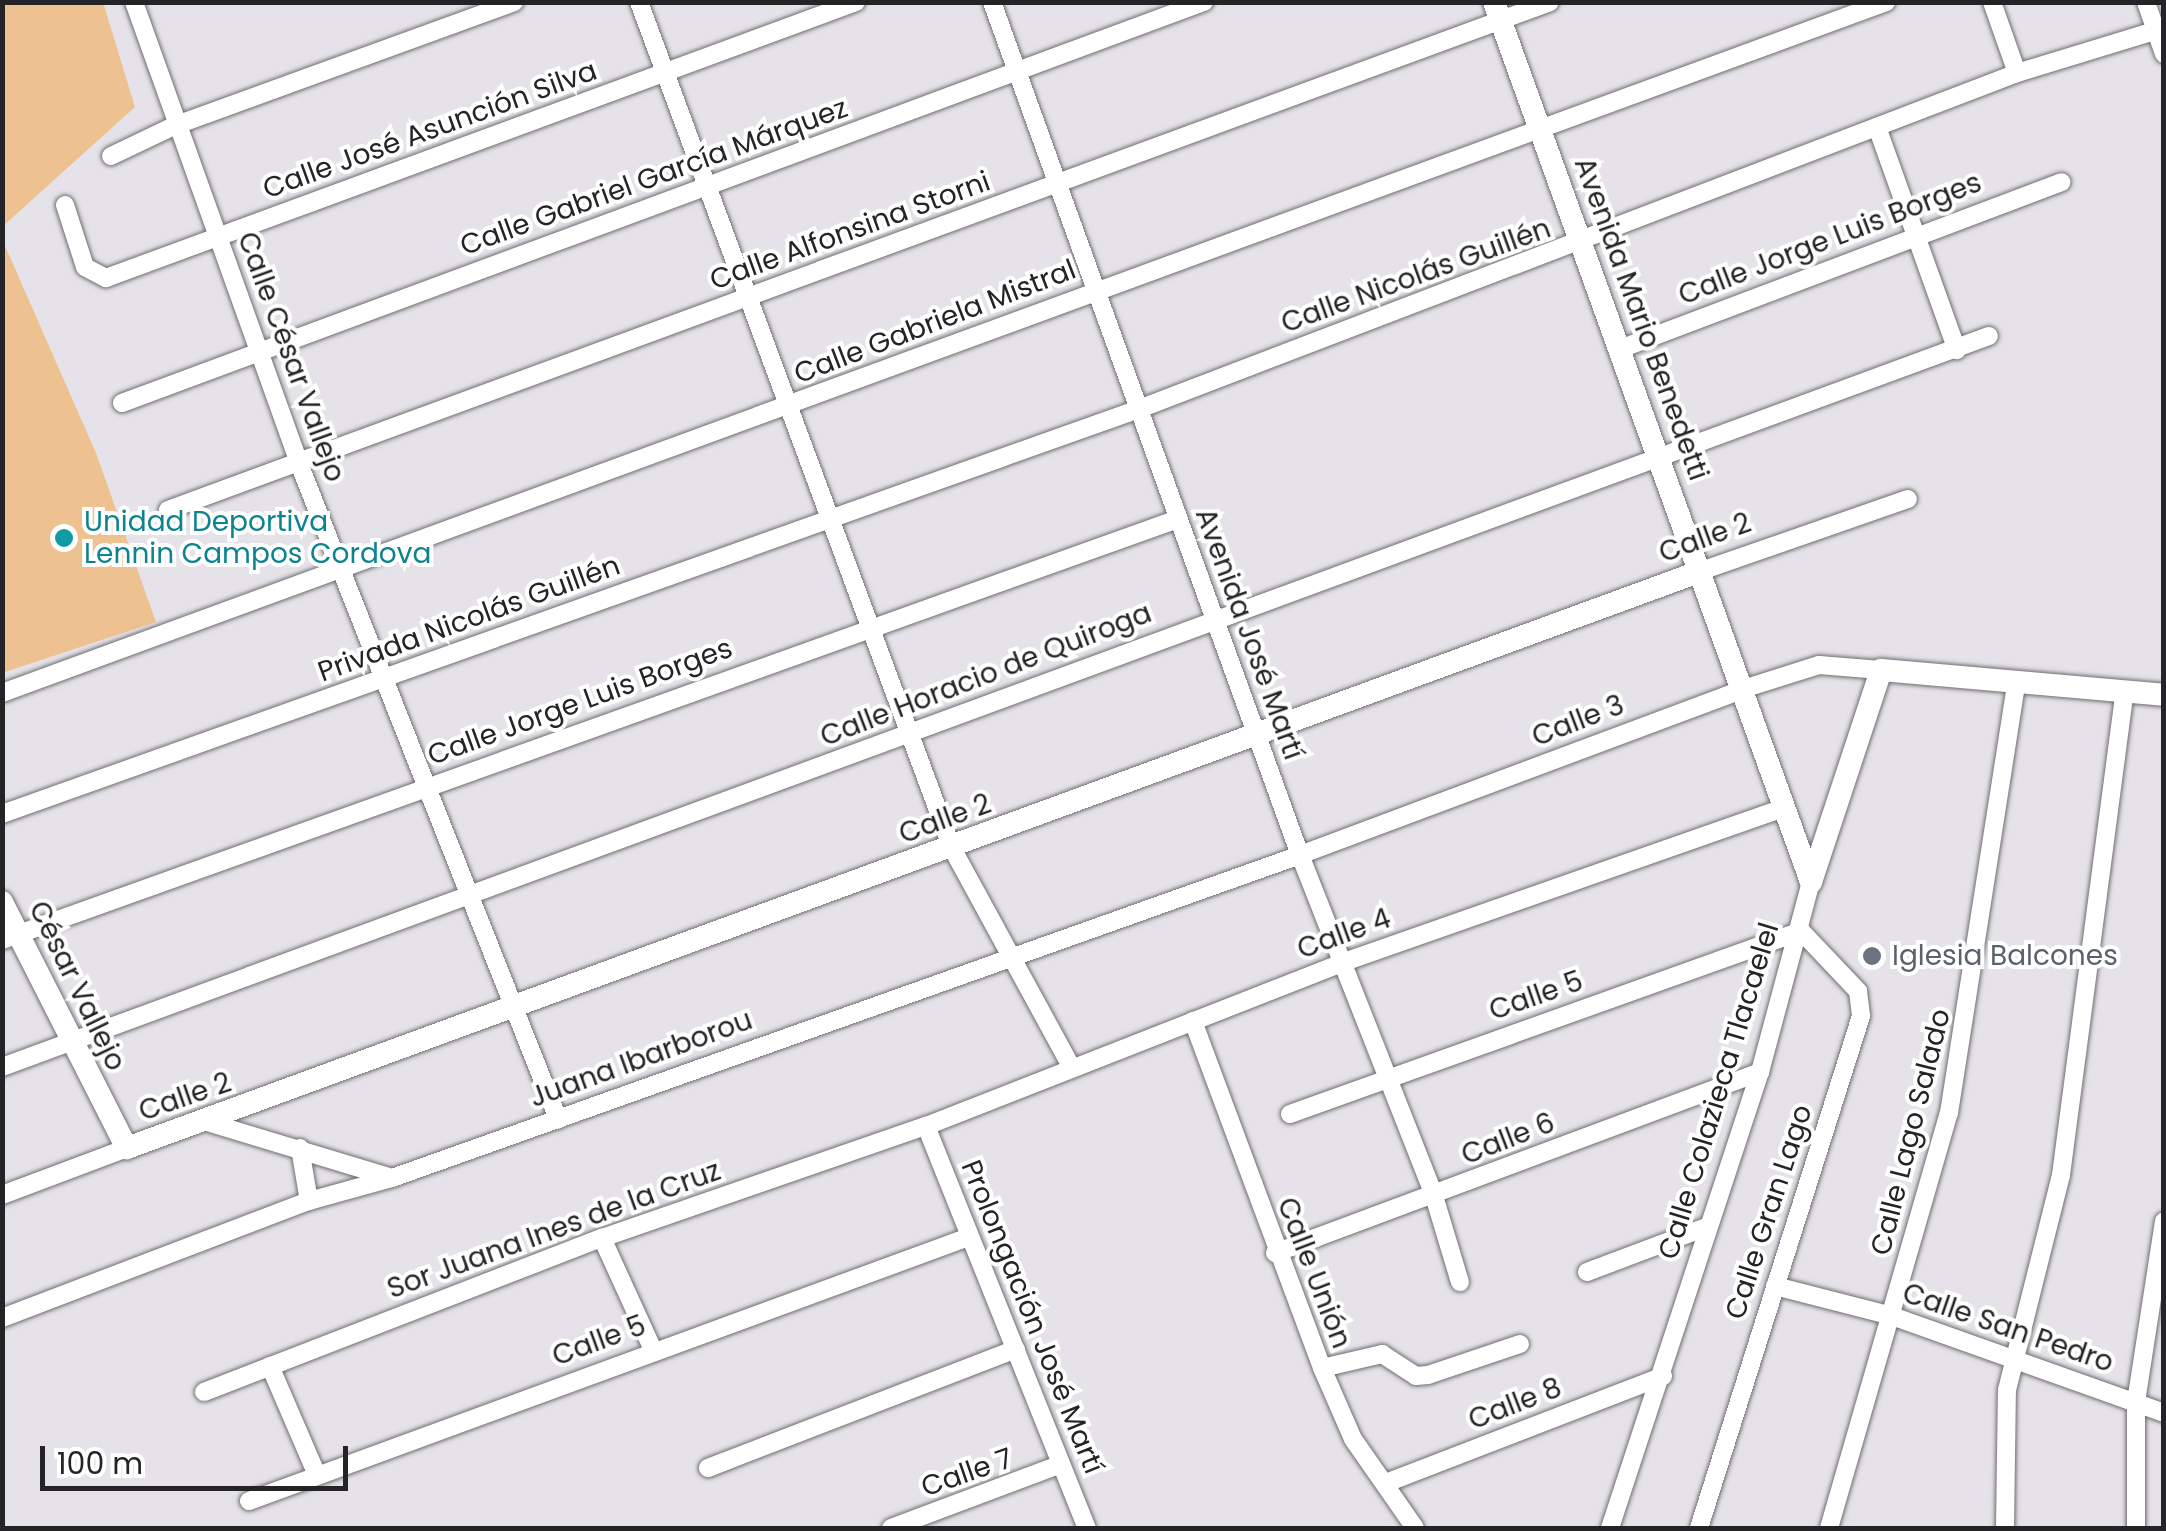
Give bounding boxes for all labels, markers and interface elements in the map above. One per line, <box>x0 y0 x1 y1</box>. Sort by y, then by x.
street label: Calle José Asunción Silva <box>259 54 601 206</box>
street label: Calle Gabriel García Márquez <box>456 91 852 263</box>
street label: Avenida Mario Benedetti <box>1567 153 1715 485</box>
street label: Calle Alfonsina Storni <box>705 165 995 297</box>
street label: Calle Jorge Luis Borges <box>1674 166 1986 312</box>
street label: Calle Nicolás Guillén <box>1277 212 1555 340</box>
street label: Calle César Vallejo <box>230 227 352 487</box>
street label: Calle Gabriela Mistral <box>789 253 1081 391</box>
street label: Avenida José Martí <box>1188 504 1310 764</box>
place label: Unidad Deportiva Lennin Campos Cordova <box>84 505 431 571</box>
street label: Calle 2 <box>1654 506 1756 570</box>
marker: Unidad Deportiva Lennin Campos Cordova <box>53 527 75 549</box>
street label: Privada Nicolás Guillén <box>314 549 624 689</box>
street label: Calle Horacio de Quiroga <box>816 596 1156 754</box>
street label: Calle Jorge Luis Borges <box>423 631 737 773</box>
street label: Calle 3 <box>1527 688 1629 754</box>
street label: Calle 2 <box>894 787 996 851</box>
street label: César Vallejo <box>22 896 132 1076</box>
street label: Calle 4 <box>1293 902 1395 966</box>
street label: Calle Colazieca Tlacaelel <box>1652 919 1786 1263</box>
place label: Iglesia Balcones <box>1892 939 2118 973</box>
marker: Iglesia Balcones <box>1861 945 1883 967</box>
street label: Calle 5 <box>1485 964 1587 1028</box>
street label: Juana Ibarborou <box>525 1003 757 1115</box>
street label: Calle Lago Salado <box>1864 1005 1958 1259</box>
street label: Calle 2 <box>134 1066 236 1128</box>
street label: Calle Gran Lago <box>1718 1100 1820 1324</box>
street label: Calle 6 <box>1457 1106 1559 1172</box>
street label: Sor Juana Ines de la Cruz <box>383 1154 725 1306</box>
street label: Prolongación José Martí <box>954 1155 1110 1479</box>
street label: Calle Unión <box>1270 1193 1358 1353</box>
street label: Calle San Pedro <box>1898 1276 2118 1380</box>
street label: Calle 5 <box>548 1309 650 1373</box>
street label: Calle 8 <box>1464 1371 1566 1437</box>
scale bar <box>45 1426 352 1488</box>
text: 100 m <box>57 1442 143 1485</box>
street label: Calle 7 <box>917 1442 1017 1504</box>

